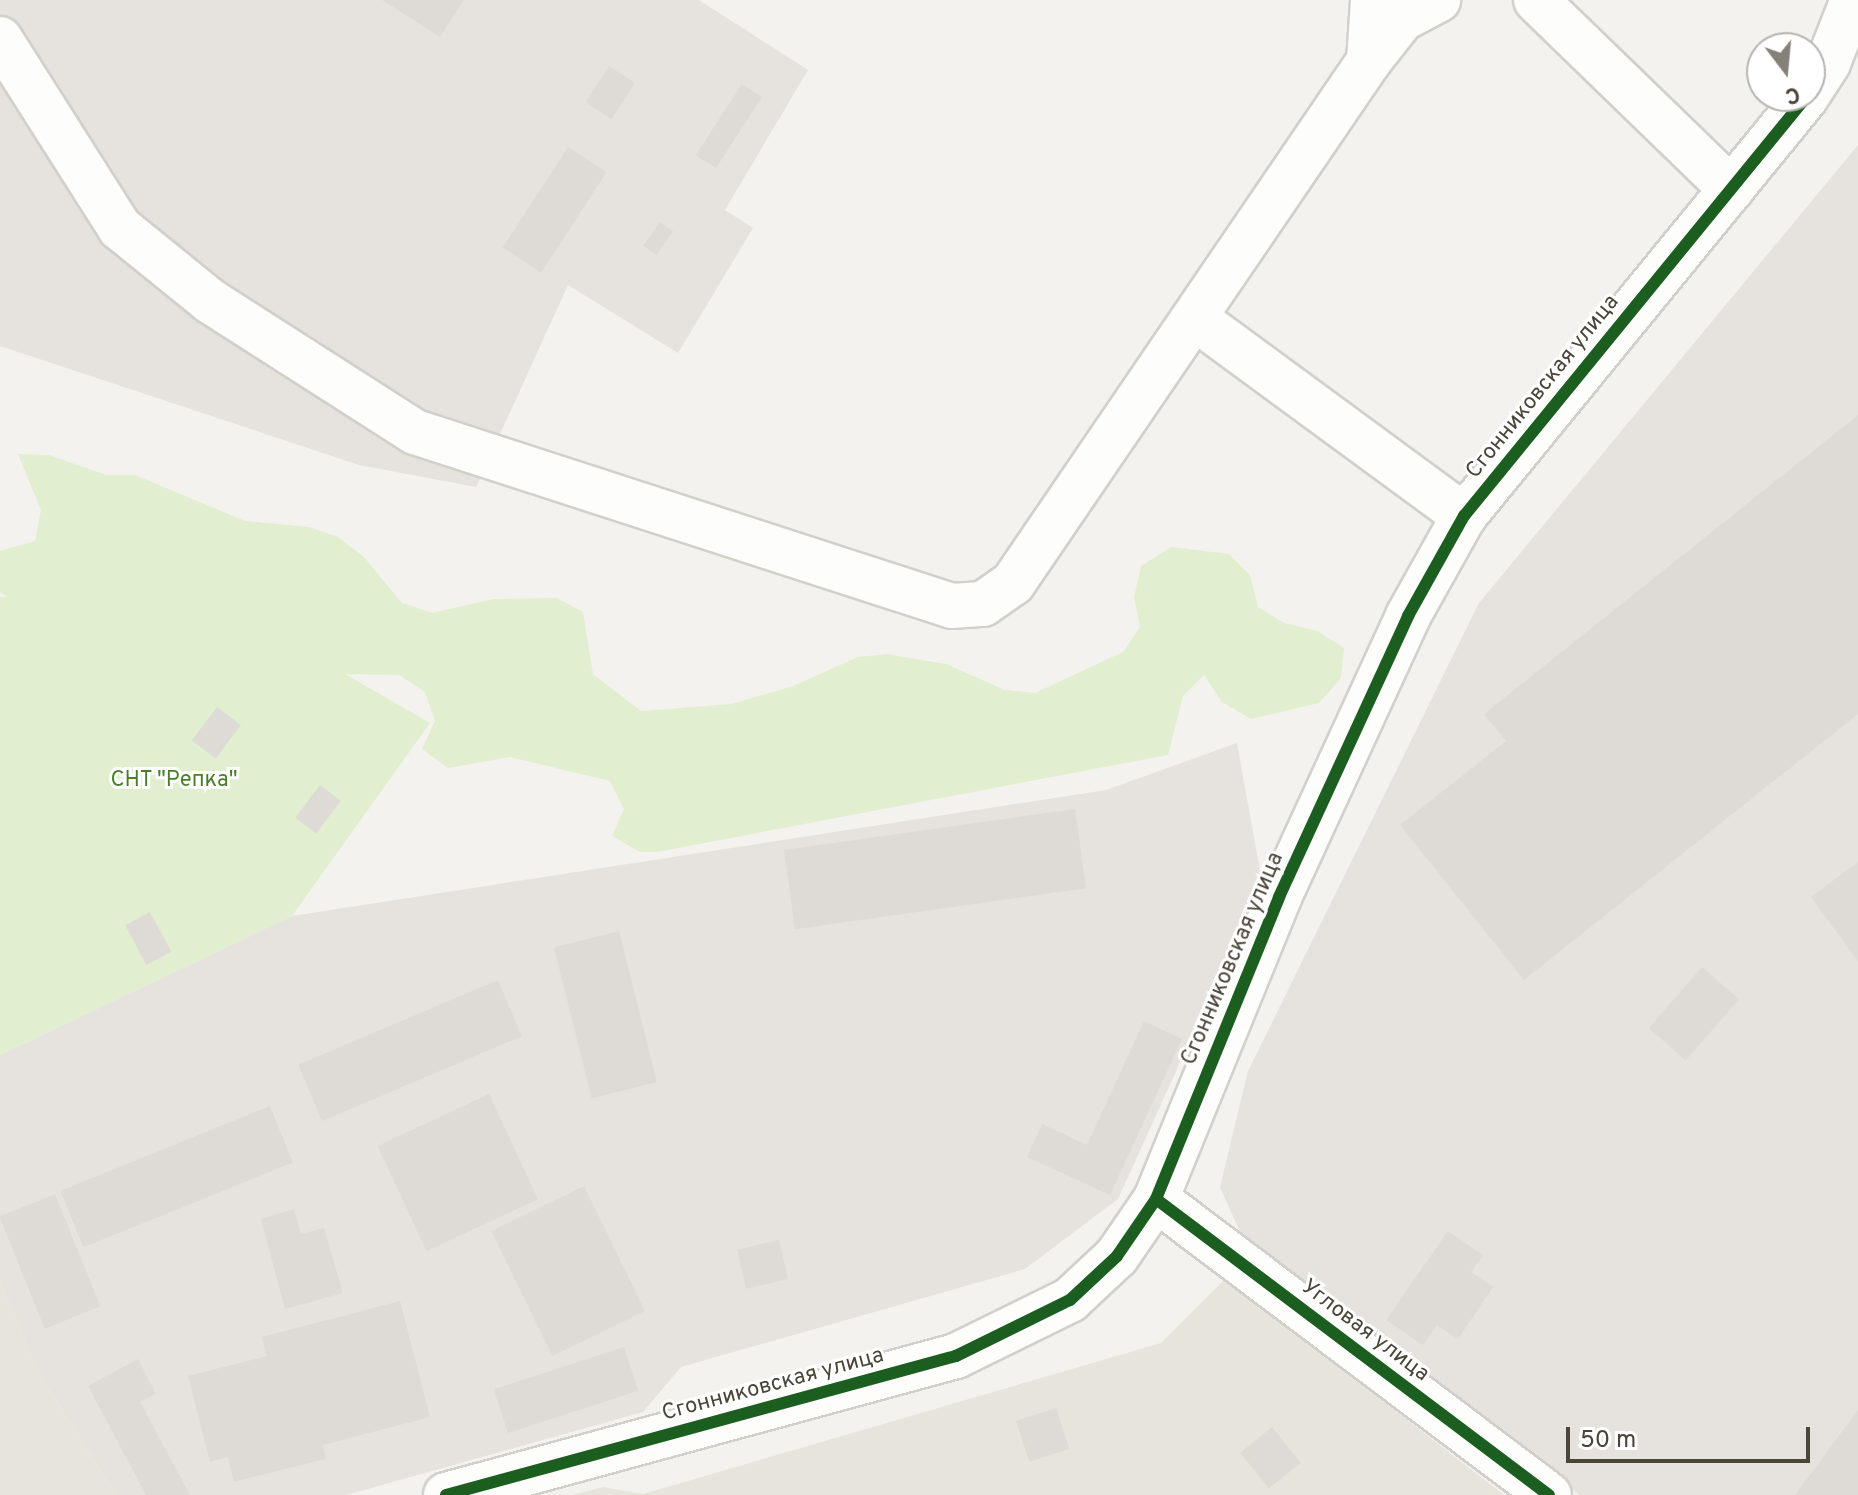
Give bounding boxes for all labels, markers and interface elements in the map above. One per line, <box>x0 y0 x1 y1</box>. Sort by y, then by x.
north arrow <box>1746 32 1826 112</box>
text: С <box>1782 79 1803 109</box>
street label: Сгонниковская улица <box>1461 290 1625 484</box>
park label: СНТ "Репка" <box>110 768 238 794</box>
street label: Сгонниковская улица <box>1176 849 1290 1069</box>
street label: Угловая улица <box>1296 1274 1434 1388</box>
street label: Сгонниковская улица <box>659 1343 887 1427</box>
scale bar <box>1570 1411 1814 1461</box>
text: 50 m <box>1580 1426 1636 1456</box>

